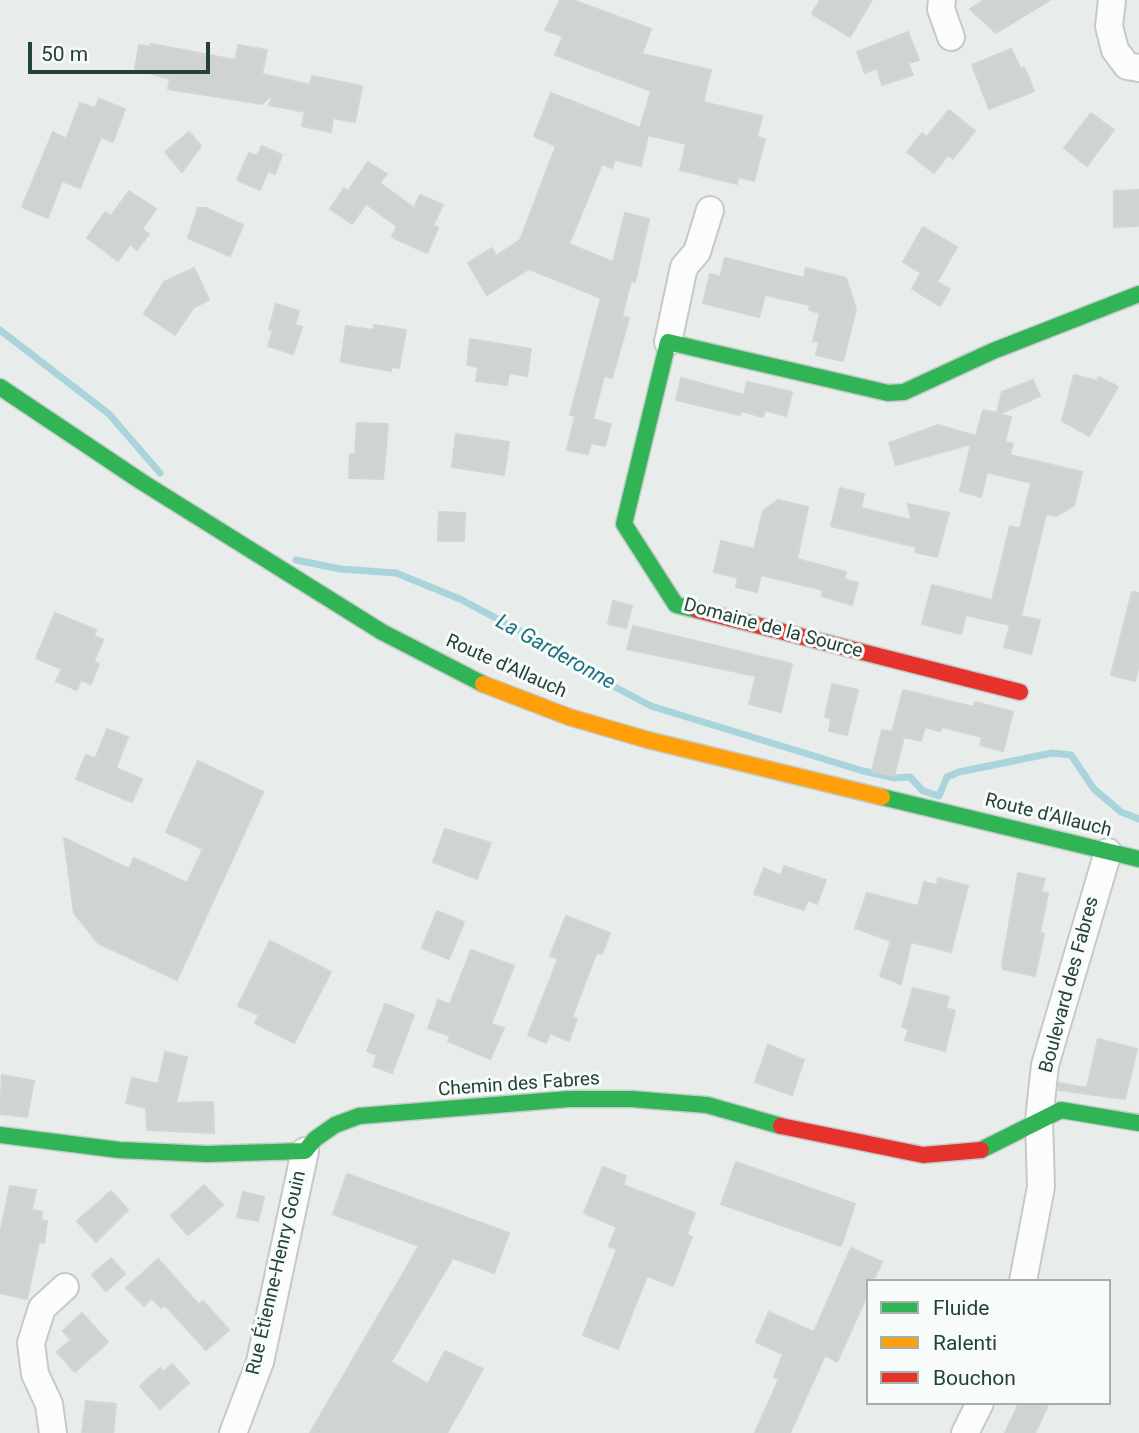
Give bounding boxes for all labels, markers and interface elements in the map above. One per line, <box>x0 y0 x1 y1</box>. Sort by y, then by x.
scale bar <box>32 28 214 72</box>
text: 50 m <box>41 42 88 66</box>
street label: Domaine de la Source <box>681 594 865 664</box>
water label: La Garderonne <box>491 610 619 696</box>
street label: Route d'Allauch <box>442 630 570 704</box>
street label: Route d'Allauch <box>982 789 1114 843</box>
street label: Boulevard des Fabres <box>1036 894 1104 1076</box>
street label: Chemin des Fabres <box>437 1068 601 1102</box>
street label: Rue Étienne-Henry Gouin <box>242 1169 312 1377</box>
legend <box>866 1279 1111 1405</box>
text: Fluide <box>933 1296 989 1320</box>
text: Ralenti <box>933 1331 997 1355</box>
text: Bouchon <box>933 1366 1016 1390</box>

